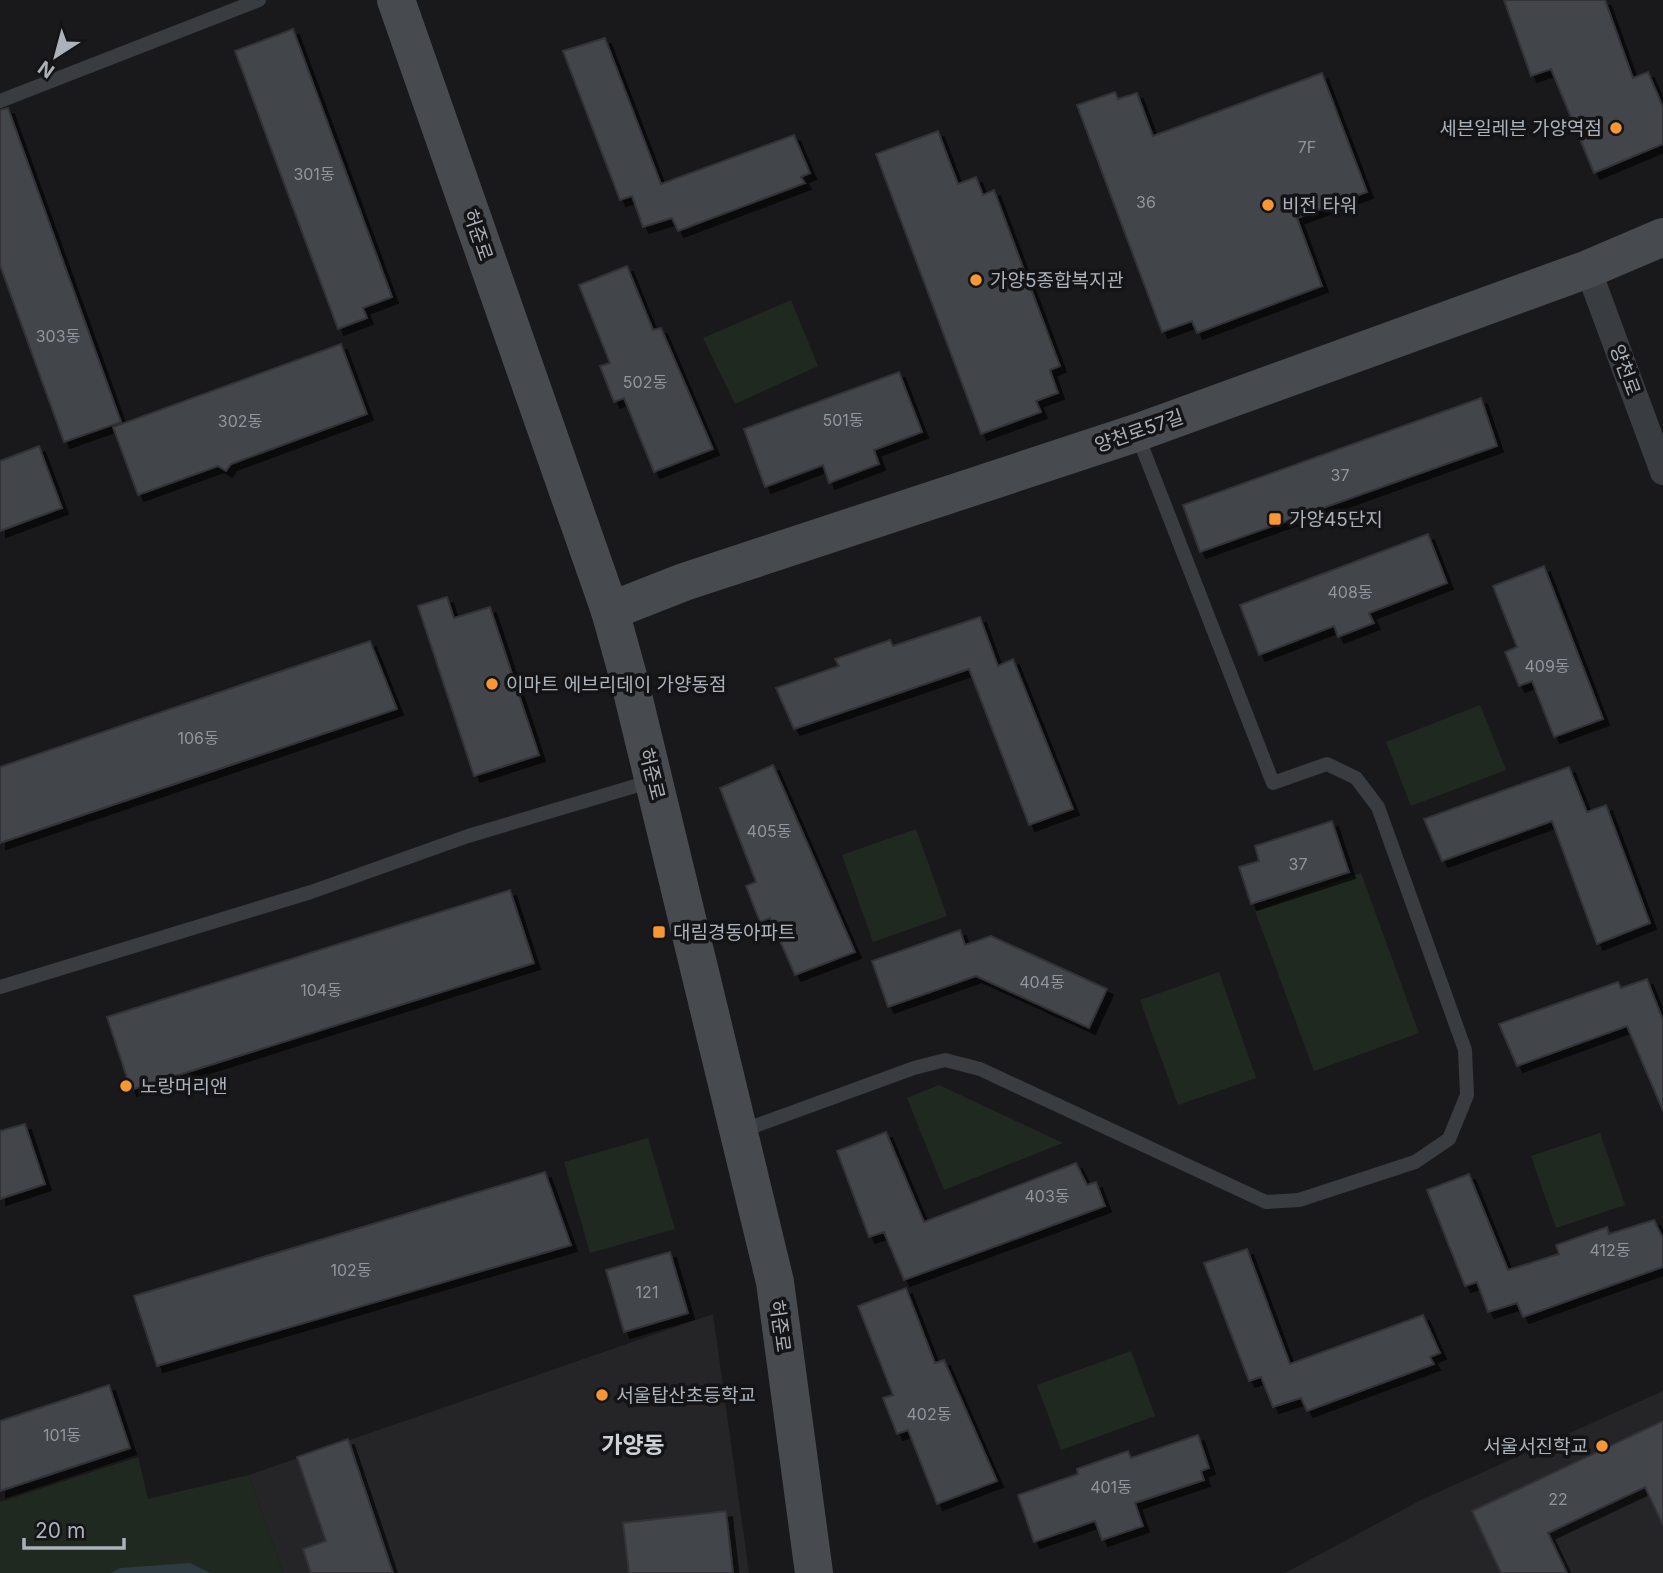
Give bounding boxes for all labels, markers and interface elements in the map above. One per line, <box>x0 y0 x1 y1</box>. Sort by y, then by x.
north arrow <box>21 21 91 91</box>
text: N <box>34 56 59 83</box>
place label: 세븐일레븐 가양역점 <box>1439 117 1602 140</box>
marker: 세븐일레븐 가양역점 <box>1608 120 1624 136</box>
house number: 7F <box>1298 137 1316 157</box>
house number: 301동 <box>293 164 335 184</box>
house number: 36 <box>1136 192 1156 212</box>
place label: 비전 타워 <box>1282 194 1357 217</box>
marker: 비전 타워 <box>1260 197 1276 213</box>
street label: 허준로 <box>459 206 497 264</box>
place label: 가양5종합복지관 <box>990 269 1124 292</box>
marker: 가양5종합복지관 <box>968 272 984 288</box>
house number: 303동 <box>36 326 81 346</box>
street label: 양천로 <box>1605 341 1645 399</box>
house number: 502동 <box>623 372 667 392</box>
street label: 양천로57길 <box>1092 405 1186 457</box>
house number: 501동 <box>822 410 864 430</box>
house number: 302동 <box>218 411 263 431</box>
house number: 37 <box>1331 465 1349 485</box>
place label: 가양45단지 <box>1289 508 1383 531</box>
marker: 가양45단지 <box>1267 511 1283 527</box>
house number: 408동 <box>1327 582 1373 602</box>
house number: 409동 <box>1524 656 1570 676</box>
place label: 이마트 에브리데이 가양동점 <box>506 673 726 696</box>
marker: 이마트 에브리데이 가양동점 <box>484 676 500 692</box>
house number: 106동 <box>177 728 219 748</box>
street label: 허준로 <box>634 746 670 802</box>
house number: 405동 <box>747 821 792 841</box>
house number: 37 <box>1289 854 1307 874</box>
place label: 대림경동아파트 <box>673 921 795 944</box>
marker: 대림경동아파트 <box>651 924 667 940</box>
house number: 404동 <box>1019 972 1065 992</box>
house number: 104동 <box>300 980 342 1000</box>
place label: 노랑머리앤 <box>140 1075 227 1098</box>
marker: 노랑머리앤 <box>118 1078 134 1094</box>
house number: 403동 <box>1024 1186 1070 1206</box>
house number: 412동 <box>1589 1240 1631 1260</box>
house number: 102동 <box>330 1260 372 1280</box>
house number: 121 <box>636 1282 658 1302</box>
street label: 허준로 <box>765 1298 795 1354</box>
place label: 서울탑산초등학교 <box>616 1384 756 1407</box>
marker: 서울탑산초등학교 <box>594 1387 610 1403</box>
house number: 402동 <box>907 1404 952 1424</box>
house number: 101동 <box>43 1425 81 1445</box>
district label: 가양동 <box>601 1431 665 1459</box>
place label: 서울서진학교 <box>1483 1435 1588 1458</box>
marker: 서울서진학교 <box>1594 1438 1610 1454</box>
house number: 401동 <box>1090 1477 1132 1497</box>
house number: 22 <box>1548 1489 1568 1509</box>
scale bar <box>24 1506 124 1550</box>
text: 20 m <box>35 1518 85 1543</box>

